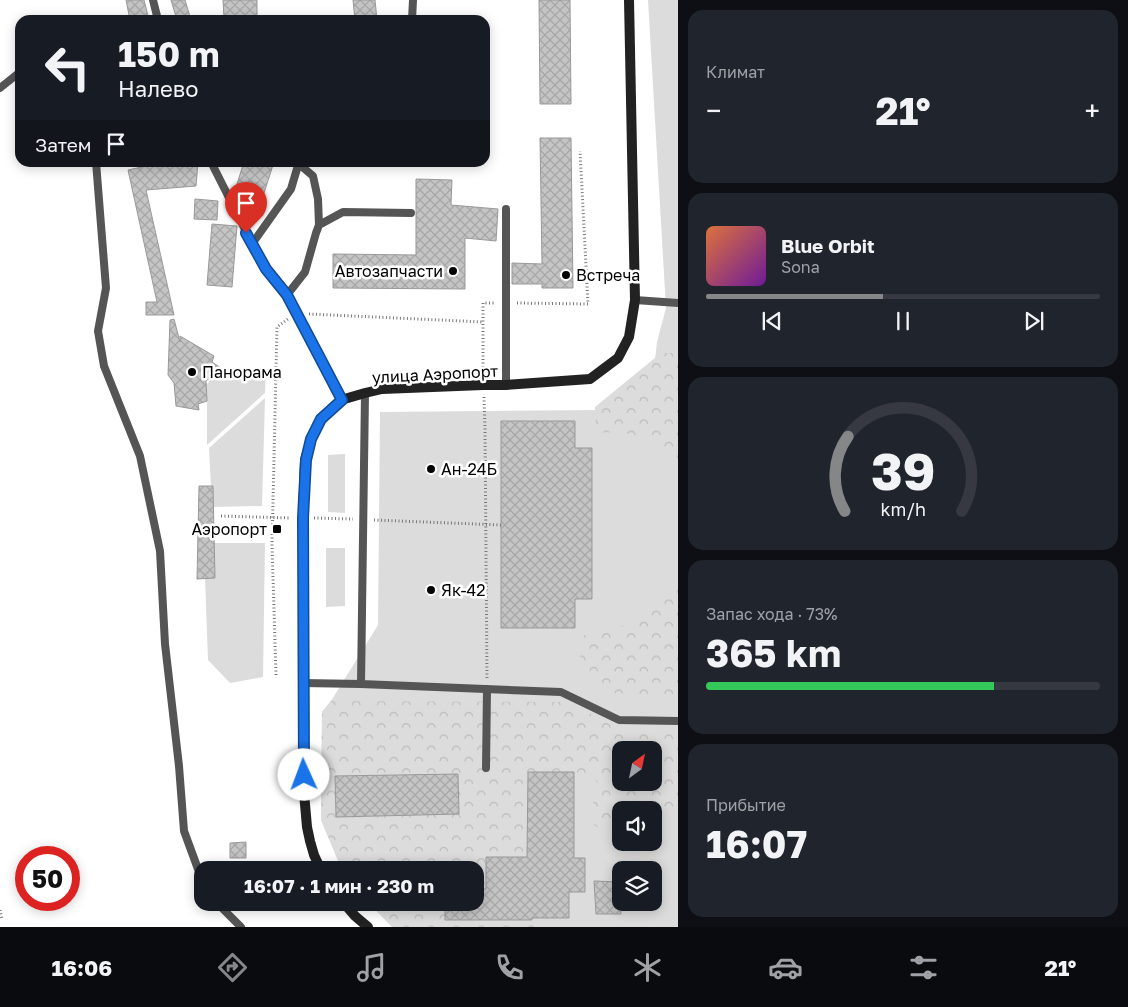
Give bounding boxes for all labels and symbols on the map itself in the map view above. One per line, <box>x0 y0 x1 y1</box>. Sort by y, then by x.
pin <box>225 182 267 233</box>
place label: Автозапчасти <box>335 261 443 281</box>
marker: Автозапчасти <box>447 265 459 277</box>
place label: Встреча <box>576 265 640 285</box>
marker: Встреча <box>560 269 572 281</box>
street label: улица Аэропорт <box>371 361 499 387</box>
place label: Панорама <box>202 362 282 382</box>
marker: Панорама <box>186 366 198 378</box>
place label: Ан-24Б <box>441 459 497 479</box>
marker: Ан-24Б <box>425 463 437 475</box>
place label: Аэропорт <box>192 519 267 539</box>
marker: Аэропорт <box>271 523 283 535</box>
place label: Як-42 <box>441 580 486 600</box>
marker: Як-42 <box>425 584 437 596</box>
north arrow <box>612 741 662 791</box>
position arrow <box>277 748 329 800</box>
speed limit sign: 50 <box>15 846 80 911</box>

